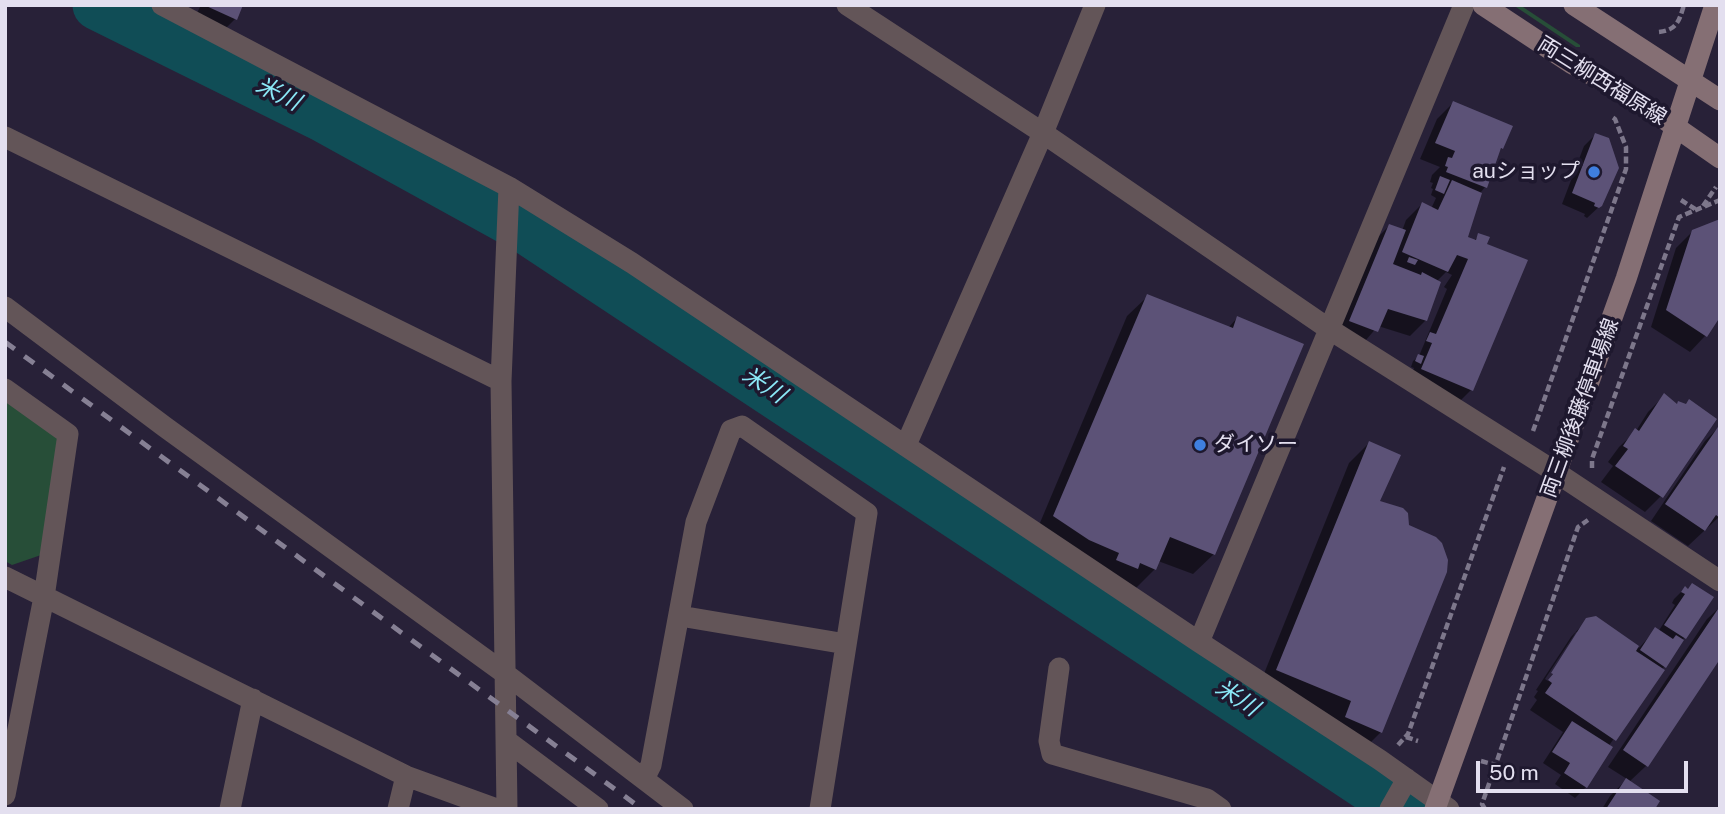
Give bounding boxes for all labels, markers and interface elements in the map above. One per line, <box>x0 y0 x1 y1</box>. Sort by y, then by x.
street label: 両三柳西福原線 <box>1533 31 1671 131</box>
water label: 米川 <box>251 72 305 116</box>
place label: auショップ <box>1472 159 1580 185</box>
marker: auショップ <box>1586 164 1602 180</box>
street label: 両三柳後藤停車場線 <box>1536 315 1624 501</box>
water label: 米川 <box>737 361 791 409</box>
place label: ダイソー <box>1214 432 1298 458</box>
marker: ダイソー <box>1192 437 1208 453</box>
water label: 米川 <box>1210 674 1264 722</box>
scale bar <box>1480 748 1692 792</box>
text: 50 m <box>1489 760 1539 785</box>

